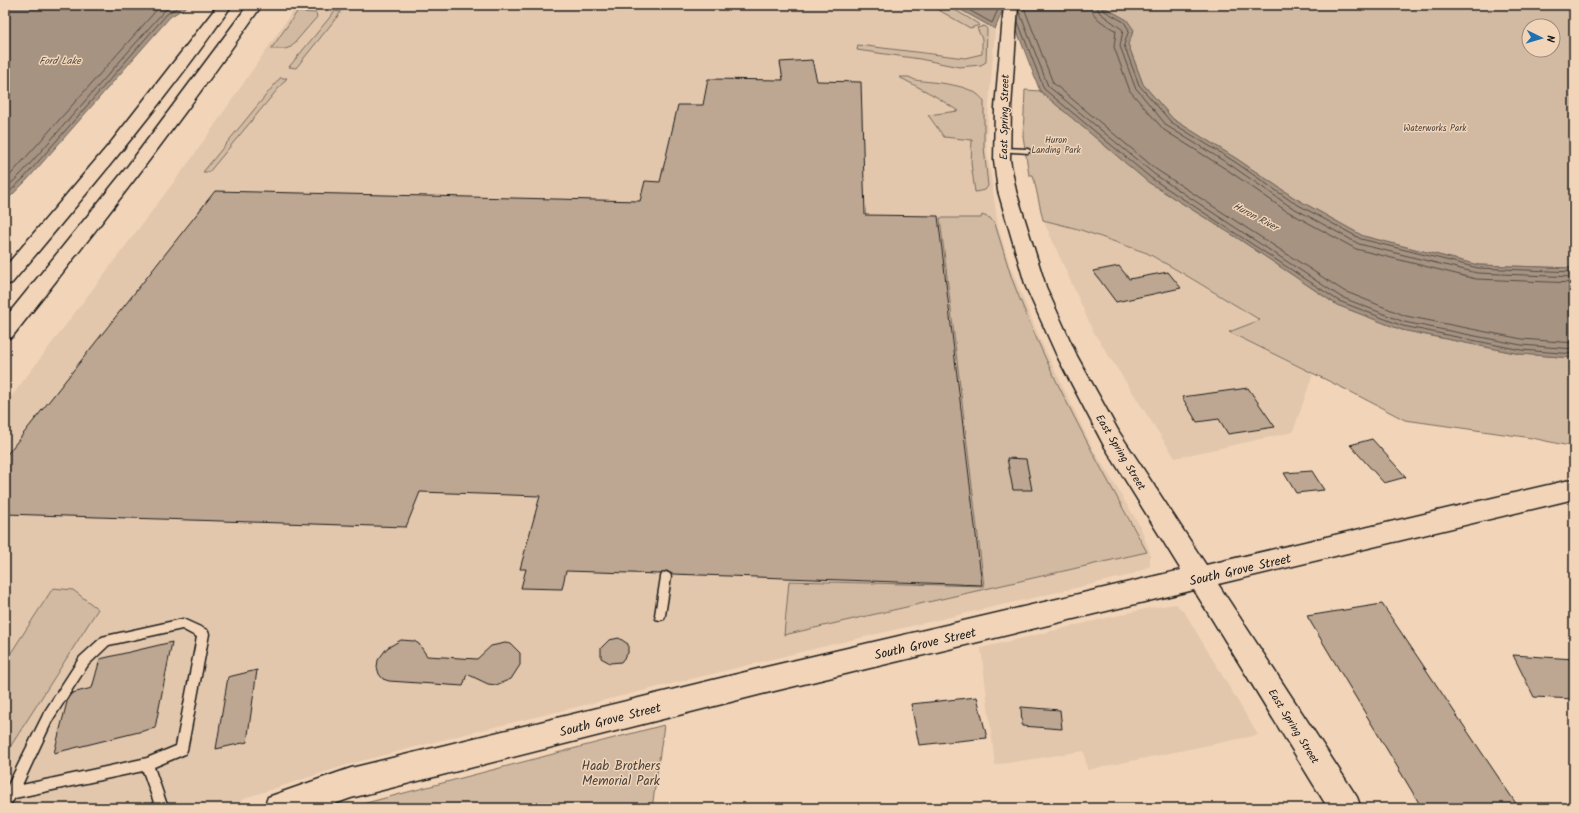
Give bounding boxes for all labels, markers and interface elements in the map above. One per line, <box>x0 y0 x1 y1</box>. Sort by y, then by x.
north arrow <box>1521 18 1561 58</box>
text: N <box>1541 35 1559 43</box>
water label: Ford Lake <box>39 53 82 69</box>
street label: East Spring Street <box>995 73 1015 160</box>
park label: Waterworks Park <box>1404 121 1467 136</box>
park label: Huron Landing Park <box>1031 133 1082 158</box>
water label: Huron River <box>1230 198 1283 237</box>
street label: East Spring Street <box>1090 411 1150 495</box>
street label: South Grove Street <box>1187 548 1294 592</box>
street label: South Grove Street <box>872 622 979 666</box>
street label: East Spring Street <box>1263 685 1324 768</box>
street label: South Grove Street <box>557 697 664 743</box>
park label: Haab Brothers Memorial Park <box>581 756 661 792</box>

